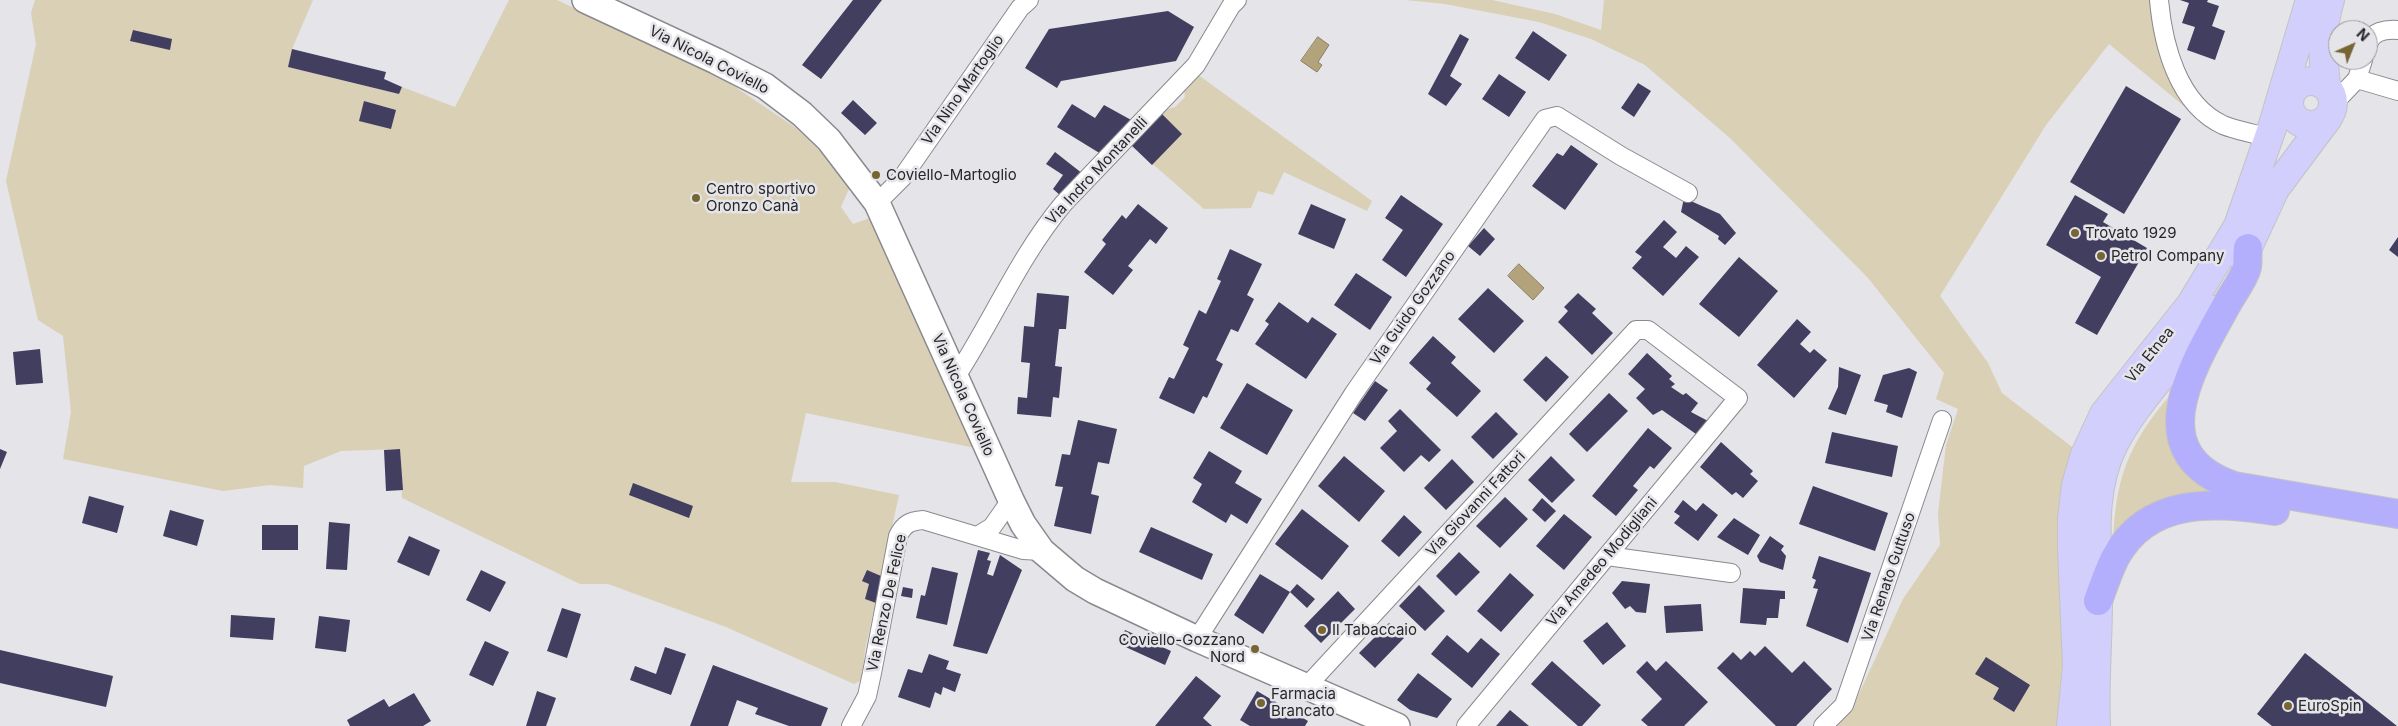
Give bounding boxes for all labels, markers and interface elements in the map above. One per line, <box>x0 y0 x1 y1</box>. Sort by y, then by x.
north arrow <box>2328 20 2378 70</box>
street label: Via Nicola Coviello <box>646 22 772 98</box>
text: N <box>2353 25 2373 44</box>
street label: Via Nino Martoglio <box>918 31 1008 149</box>
street label: Via Indro Montanelli <box>1042 113 1152 229</box>
place label: Coviello-Martoglio <box>886 166 1017 184</box>
marker: Coviello-Martoglio <box>870 169 882 181</box>
place label: Centro sportivo Oronzo Canà <box>706 180 816 215</box>
marker: Centro sportivo Oronzo Canà <box>690 192 702 204</box>
place label: Trovato 1929 <box>2085 224 2177 242</box>
marker: Trovato 1929 <box>2069 227 2081 239</box>
street label: Via Guido Gozzano <box>1367 247 1459 369</box>
place label: Petrol Company <box>2111 247 2224 265</box>
marker: Petrol Company <box>2095 250 2107 262</box>
street label: Via Etnea <box>2122 323 2178 387</box>
street label: Via Nicola Coviello <box>928 331 998 459</box>
street label: Via Giovanni Fattori <box>1423 448 1529 560</box>
street label: Via Amedeo Modigliani <box>1543 494 1661 630</box>
street label: Via Renato Guttuso <box>1858 510 1920 644</box>
street label: Via Renzo De Felice <box>864 533 910 673</box>
place label: Il Tabaccaio <box>1332 621 1417 639</box>
marker: Il Tabaccaio <box>1316 624 1328 636</box>
place label: Coviello-Gozzano Nord <box>1119 631 1245 666</box>
marker: Coviello-Gozzano Nord <box>1249 643 1261 655</box>
place label: Farmacia Brancato <box>1271 685 1336 720</box>
marker: Farmacia Brancato <box>1255 697 1267 709</box>
place label: EuroSpin <box>2298 697 2362 715</box>
marker: EuroSpin <box>2282 700 2294 712</box>

